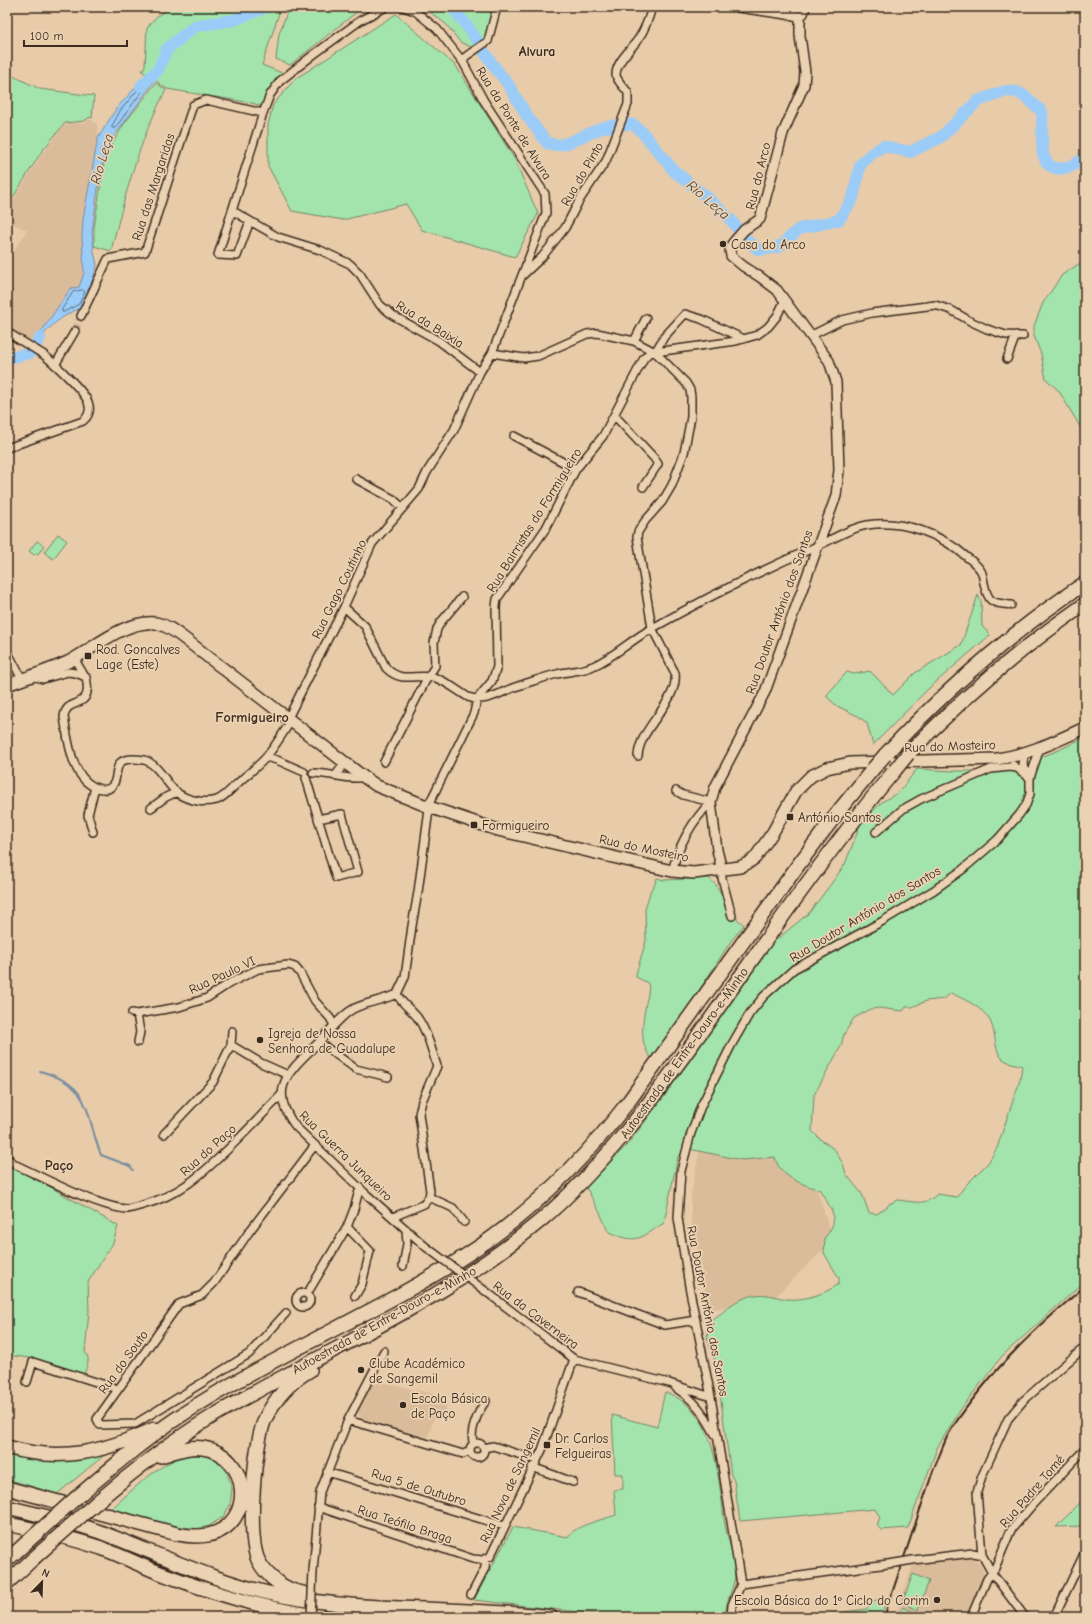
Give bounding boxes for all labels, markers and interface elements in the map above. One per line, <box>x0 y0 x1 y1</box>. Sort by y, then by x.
scale bar <box>24 22 127 48</box>
text: 100 m <box>30 29 63 43</box>
district label: Alvura <box>519 43 555 60</box>
street label: Rua da Ponte de Alvura <box>473 64 555 182</box>
street label: Rua das Margaridas <box>129 131 177 243</box>
water label: Rio Leça <box>87 132 117 186</box>
street label: Rua do Pinto <box>558 139 606 209</box>
street label: Rua do Arco <box>742 141 774 211</box>
water label: Rio Leça <box>683 177 733 223</box>
place label: Casa do Arco <box>731 237 806 252</box>
marker: Casa do Arco <box>718 239 728 249</box>
street label: Rua da Baixia <box>393 297 467 351</box>
street label: Rua Bairristas do Formigueiro <box>483 445 585 595</box>
street label: Rua Doutor António dos Santos <box>742 528 816 696</box>
street label: Rua Gago Coutinho <box>308 537 370 641</box>
place label: Rod. Goncalves Lage (Este) <box>96 642 180 672</box>
marker: Rod. Goncalves Lage (Este) <box>83 651 93 661</box>
district label: Formigueiro <box>215 709 289 726</box>
street label: Rua do Mosteiro <box>904 737 996 755</box>
place label: António Santos <box>798 810 881 825</box>
marker: António Santos <box>785 812 795 822</box>
place label: Formigueiro <box>482 818 549 833</box>
marker: Formigueiro <box>469 820 479 830</box>
street label: Rua do Mosteiro <box>598 831 690 865</box>
street label: Rua Doutor António dos Santos <box>787 863 943 965</box>
street label: Rua Paulo VI <box>186 953 258 997</box>
street label: Autoestrada de Entre-Douro-e-Minho <box>617 964 751 1142</box>
place label: Igreja de Nossa Senhora de Guadalupe <box>268 1026 396 1056</box>
marker: Igreja de Nossa Senhora de Guadalupe <box>255 1035 265 1045</box>
street label: Rua Guerra Junqueiro <box>296 1108 396 1204</box>
street label: Rua do Paço <box>177 1121 239 1179</box>
district label: Paço <box>45 1157 73 1174</box>
street label: Rua Doutor António dos Santos <box>684 1225 732 1397</box>
street label: Autoestrada de Entre-Douro-e-Minho <box>289 1263 479 1377</box>
street label: Rua da Caverneira <box>490 1278 582 1352</box>
street label: Rua do Souto <box>95 1327 151 1397</box>
place label: Clube Académico de Sangemil <box>369 1356 465 1386</box>
marker: Clube Académico de Sangemil <box>356 1365 366 1375</box>
place label: Escola Básica de Paço <box>411 1391 487 1421</box>
marker: Escola Básica de Paço <box>398 1400 408 1410</box>
street label: Rua Nova de Sangemil <box>477 1425 543 1545</box>
place label: Dr. Carlos Felgueiras <box>555 1431 611 1461</box>
marker: Dr. Carlos Felgueiras <box>542 1440 552 1450</box>
street label: Rua Padre Tomé <box>996 1451 1068 1530</box>
street label: Rua 5 de Outubro <box>370 1465 469 1509</box>
street label: Rua Teófilo Braga <box>356 1502 454 1546</box>
north arrow <box>22 1562 62 1602</box>
text: N <box>40 1566 52 1581</box>
place label: Escola Básica do 1º Ciclo do Corim <box>734 1593 929 1608</box>
marker: Escola Básica do 1º Ciclo do Corim <box>932 1595 942 1605</box>

